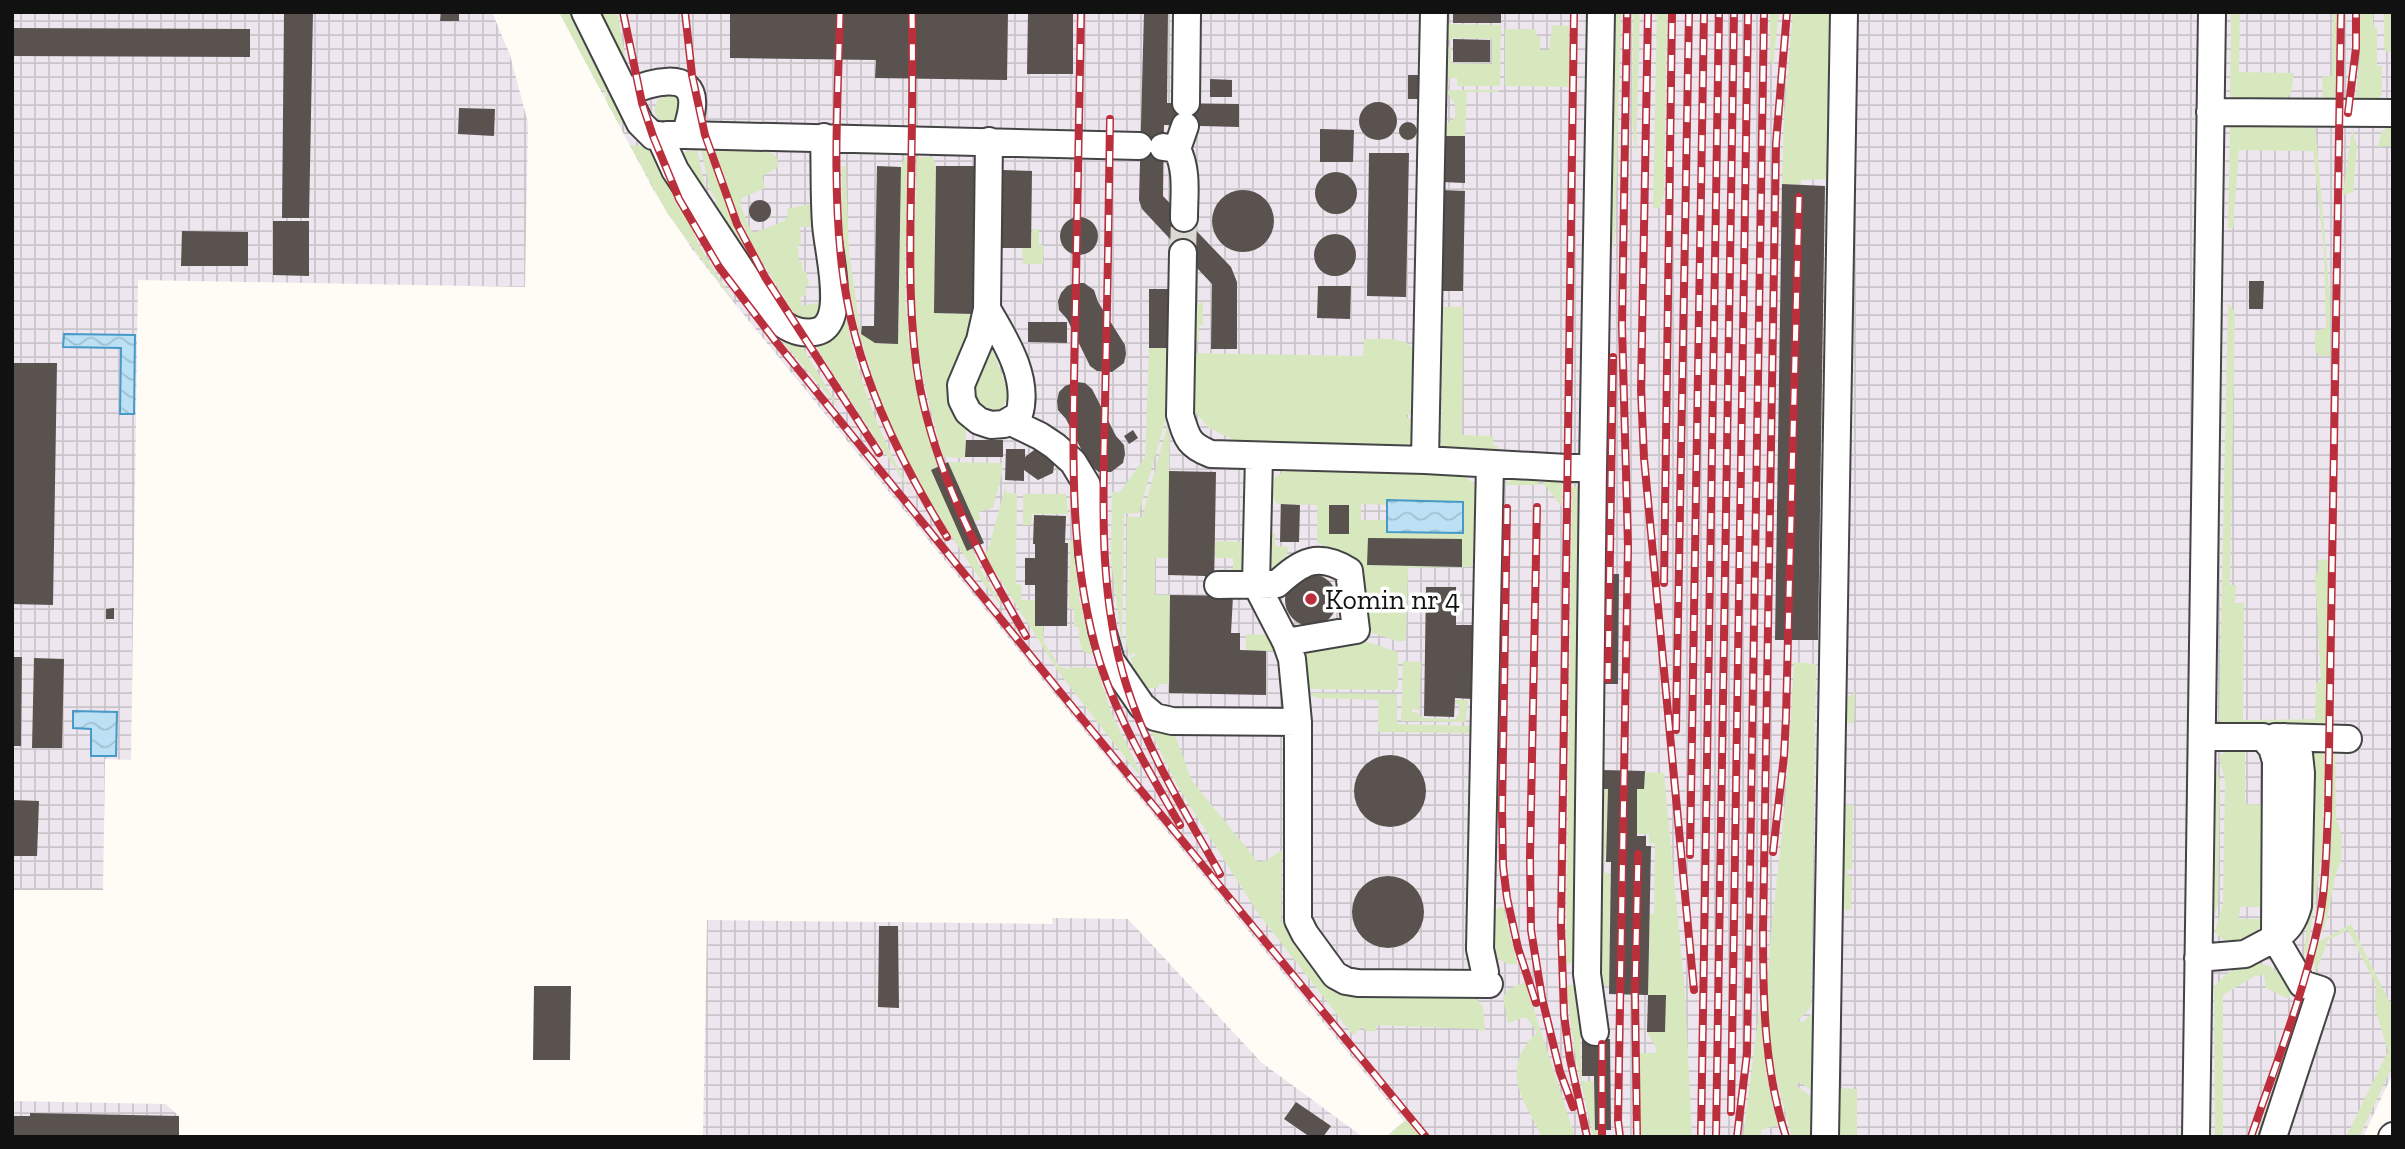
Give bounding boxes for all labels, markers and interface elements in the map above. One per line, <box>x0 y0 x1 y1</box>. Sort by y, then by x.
place label: Komin nr 4 <box>1325 583 1460 616</box>
marker: Komin nr 4 <box>1303 591 1319 607</box>

